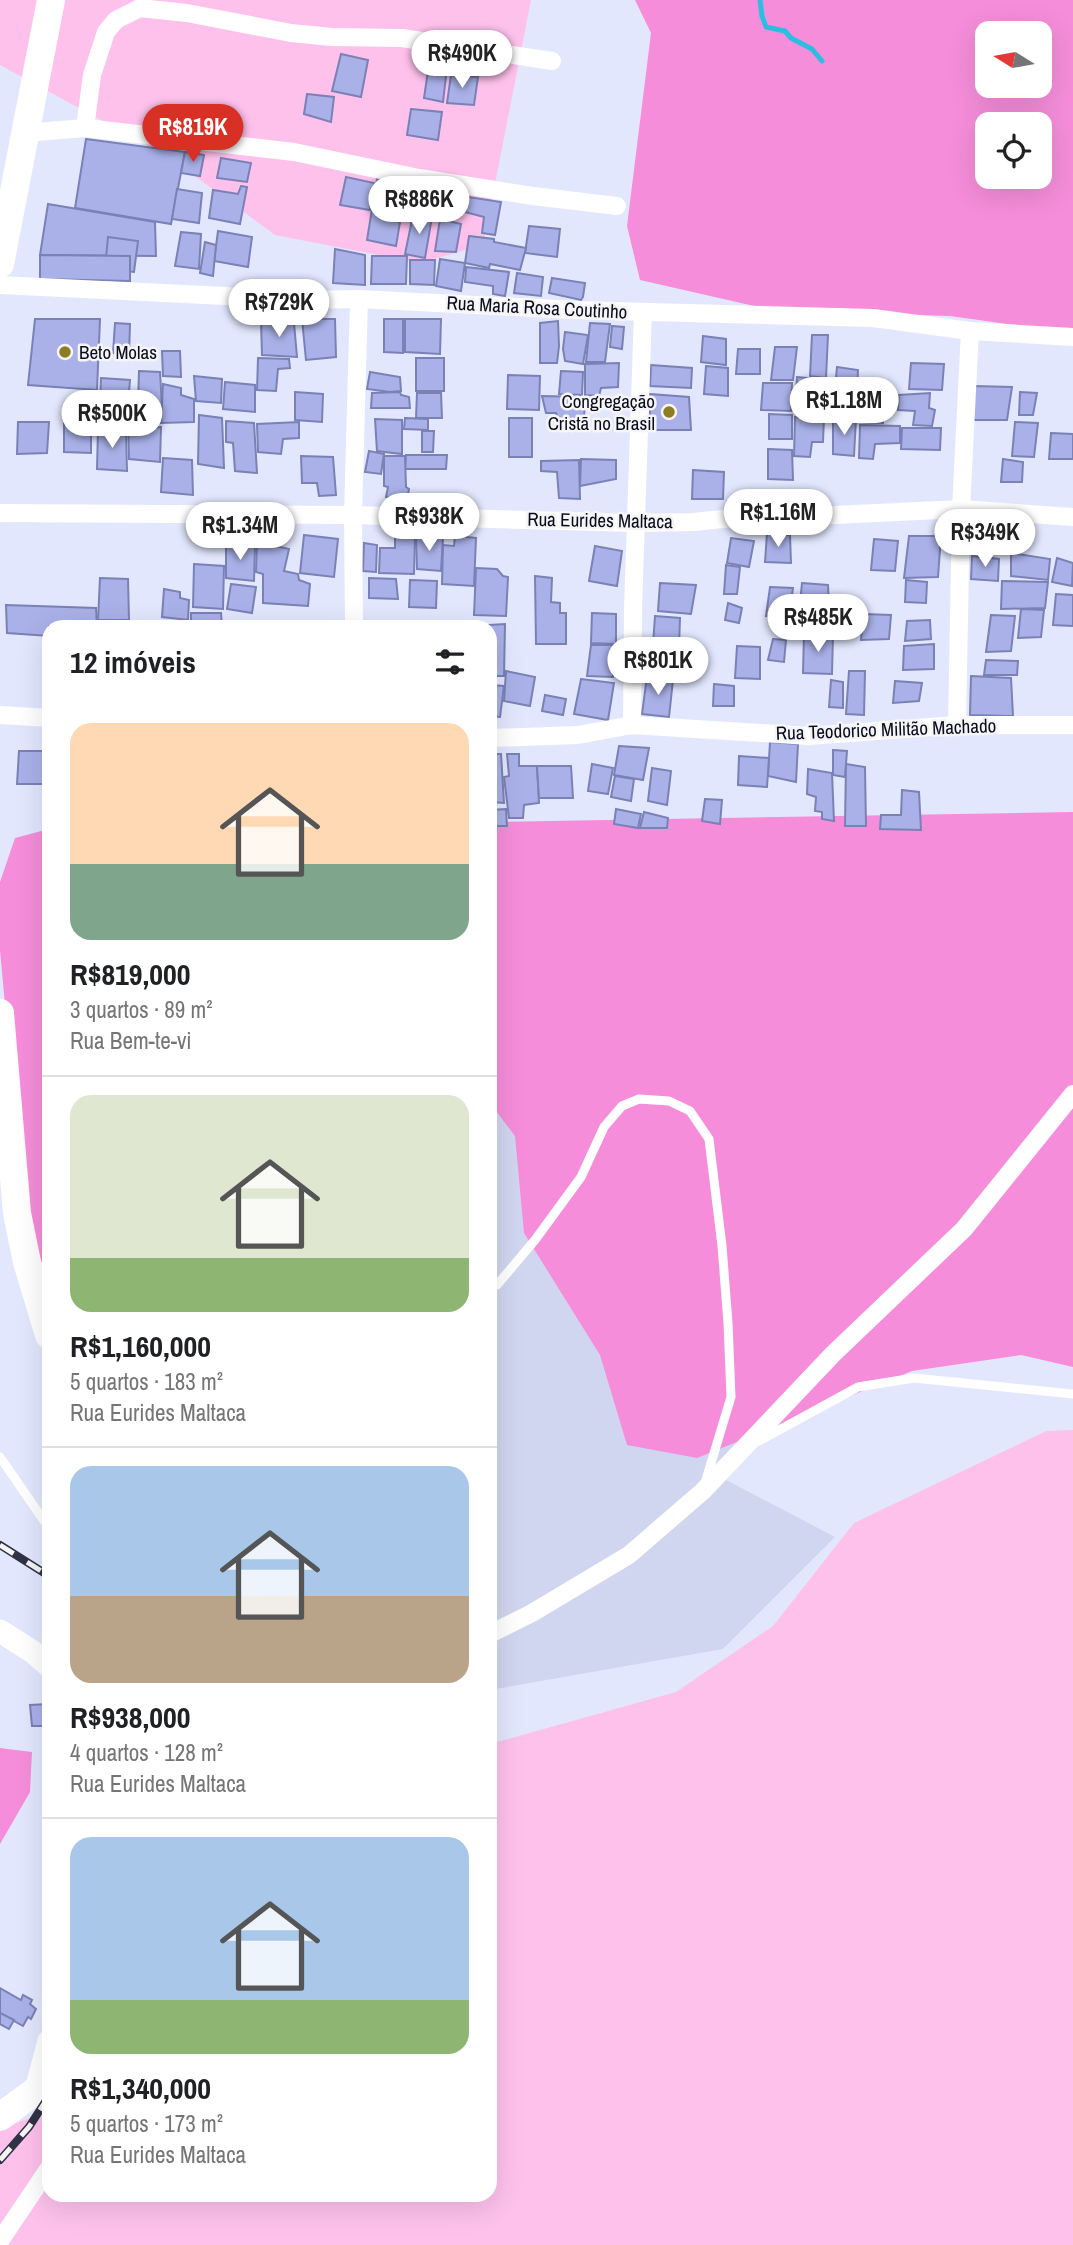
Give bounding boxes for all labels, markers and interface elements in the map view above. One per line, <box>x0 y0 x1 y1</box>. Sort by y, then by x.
north arrow <box>975 21 1052 98</box>
map controls <box>975 21 1052 189</box>
pin: R$490K <box>405 31 519 90</box>
text: R$490K <box>427 37 497 68</box>
pin: R$819K <box>136 104 250 164</box>
text: R$819K <box>158 111 228 142</box>
button: locate <box>975 112 1052 189</box>
pin: R$886K <box>362 176 476 236</box>
text: R$886K <box>384 183 454 214</box>
pin: R$729K <box>222 280 336 339</box>
text: R$729K <box>244 286 314 317</box>
street label: Rua Maria Rosa Coutinho <box>446 289 628 325</box>
place label: Beto Molas <box>79 339 157 365</box>
marker: Beto Molas <box>57 344 73 360</box>
pin: R$1.18M <box>779 378 909 437</box>
text: R$1.18M <box>806 384 882 415</box>
place label: Congregação Cristã no Brasil <box>548 388 655 436</box>
pin: R$500K <box>55 391 169 450</box>
text: R$500K <box>77 397 147 428</box>
marker: Congregação Cristã no Brasil <box>661 404 677 420</box>
pin: R$1.16M <box>713 490 843 549</box>
pin: R$938K <box>372 494 486 553</box>
text: R$1.16M <box>740 496 816 527</box>
text: R$938K <box>394 500 464 531</box>
pin: R$1.34M <box>175 503 305 562</box>
street label: Rua Eurides Maltaca <box>527 506 673 534</box>
text: R$1.34M <box>202 509 278 540</box>
pin: R$349K <box>928 510 1042 569</box>
text: R$349K <box>950 516 1020 547</box>
pin: R$485K <box>761 594 875 654</box>
text: R$485K <box>783 601 853 632</box>
pin: R$801K <box>601 638 715 697</box>
text: 12 imóveis <box>70 642 196 682</box>
icon: filters <box>431 643 469 681</box>
text: R$801K <box>623 644 693 675</box>
street label: Rua Teodorico Militão Machado <box>775 712 997 746</box>
icon: home <box>207 769 333 895</box>
text: R$819,000 <box>70 954 190 994</box>
text: 3 quartos · 89 m² <box>70 994 213 1025</box>
text: Rua Bem-te-vi <box>70 1025 192 1056</box>
icon: home <box>207 1141 333 1267</box>
text: R$1,160,000 <box>70 1326 211 1366</box>
text: 5 quartos · 183 m² <box>70 1366 223 1397</box>
text: Rua Eurides Maltaca <box>70 1397 246 1428</box>
icon: home <box>207 1512 333 1638</box>
text: R$938,000 <box>70 1697 190 1737</box>
text: 4 quartos · 128 m² <box>70 1737 223 1768</box>
text: Rua Eurides Maltaca <box>70 1768 246 1799</box>
icon: home <box>207 1883 333 2009</box>
text: R$1,340,000 <box>70 2068 211 2108</box>
text: 5 quartos · 173 m² <box>70 2108 223 2139</box>
text: Rua Eurides Maltaca <box>70 2139 246 2170</box>

